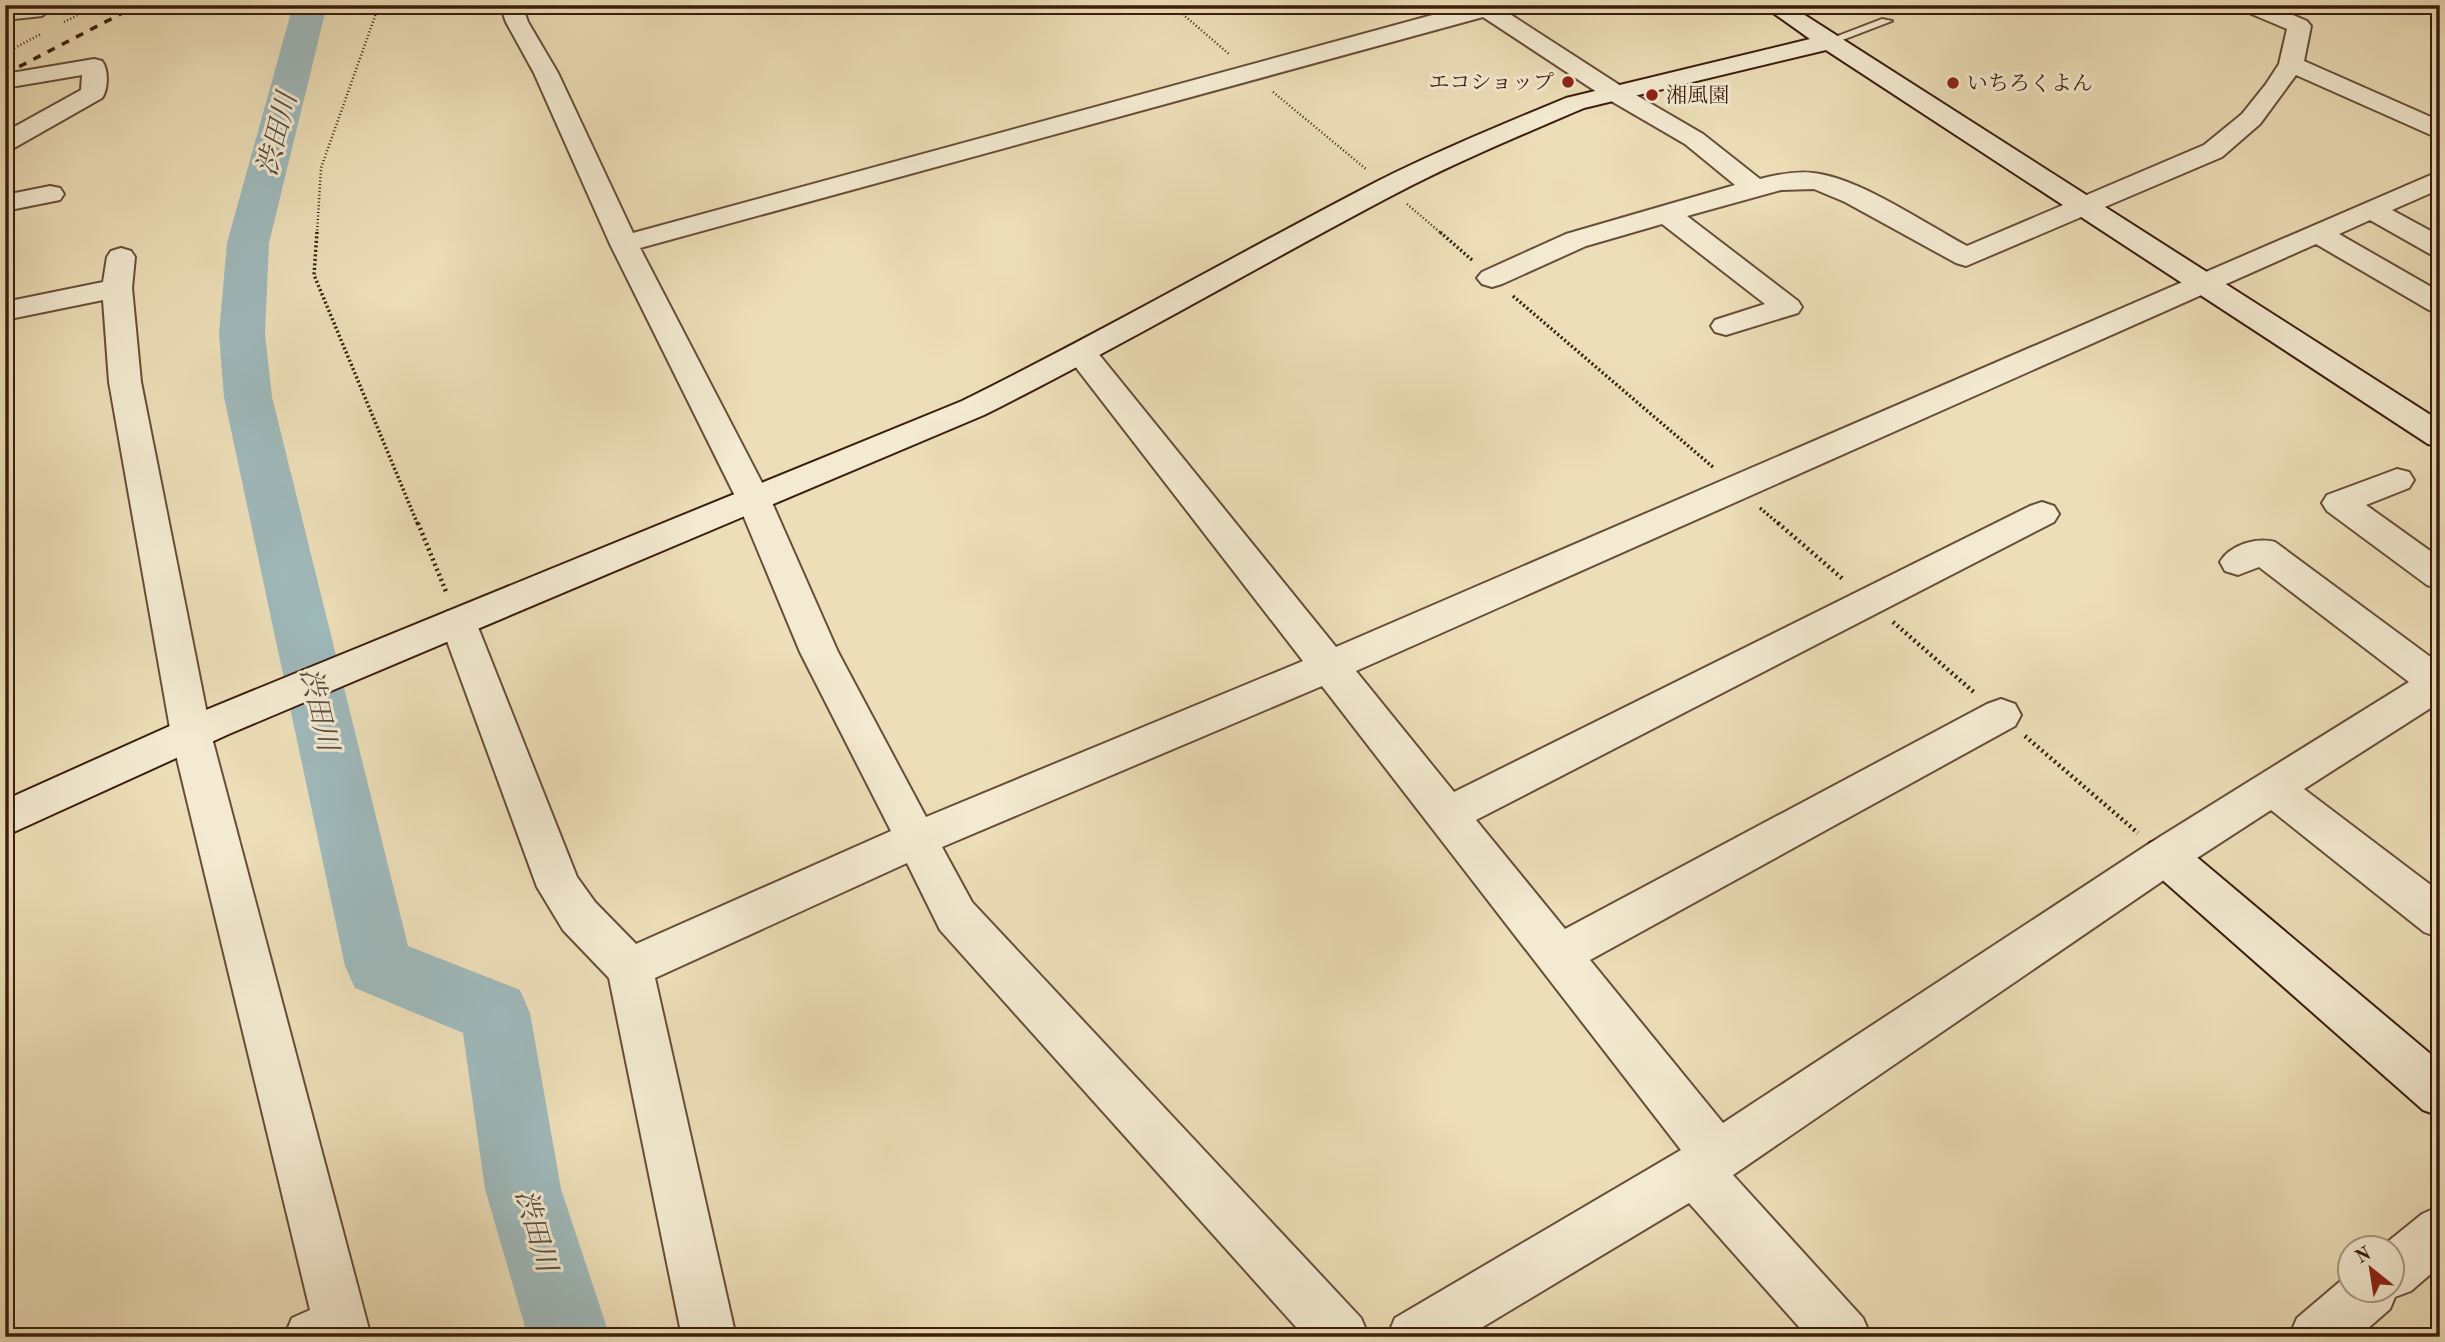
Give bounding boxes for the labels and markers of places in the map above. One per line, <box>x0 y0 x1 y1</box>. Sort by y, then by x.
place label: エコショップ <box>1428 72 1554 94</box>
place label: いちろくよん <box>1967 73 2093 95</box>
marker: エコショップ <box>1560 74 1576 90</box>
marker: いちろくよん <box>1945 75 1961 91</box>
place label: 湘風園 <box>1666 84 1729 107</box>
marker: 湘風園 <box>1644 87 1660 103</box>

